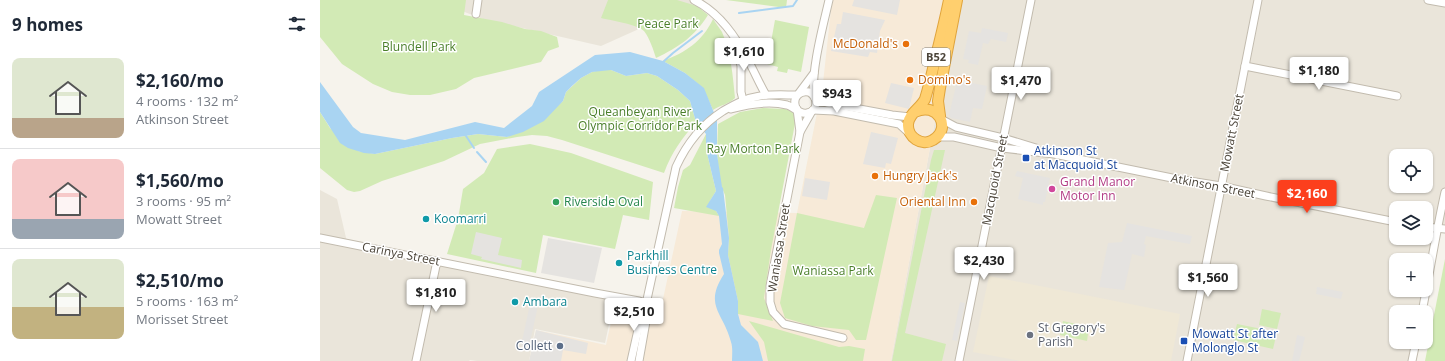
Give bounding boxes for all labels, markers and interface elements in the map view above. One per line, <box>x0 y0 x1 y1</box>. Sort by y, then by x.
text: 9 homes <box>12 13 83 36</box>
icon: filters <box>286 13 308 35</box>
park label: Peace Park <box>637 15 699 32</box>
place label: McDonald's <box>833 35 898 52</box>
park label: Blundell Park <box>382 38 457 55</box>
pin: $1,610 <box>711 38 777 72</box>
marker: McDonald's <box>901 39 911 49</box>
text: $1,610 <box>724 42 764 60</box>
road number: B52 <box>922 48 950 66</box>
pin: $1,180 <box>1286 57 1352 91</box>
text: $1,180 <box>1299 61 1339 79</box>
pin: $1,470 <box>988 67 1054 101</box>
text: $2,160/mo <box>136 69 224 92</box>
place label: Domino's <box>918 71 971 88</box>
text: $1,470 <box>1001 71 1041 89</box>
icon: home <box>44 74 92 122</box>
marker: Domino's <box>905 75 915 85</box>
pin: $943 <box>813 80 861 114</box>
text: $943 <box>822 84 852 102</box>
text: 4 rooms · 132 m² <box>136 92 238 110</box>
street label: Mowatt Street <box>1216 92 1247 173</box>
park label: Queanbeyan River Olympic Corridor Park <box>578 103 703 134</box>
text: Atkinson Street <box>136 110 229 128</box>
street label: Macquoid Street <box>977 133 1012 227</box>
park label: Ray Morton Park <box>706 140 800 157</box>
place label: Atkinson St at Macquoid St <box>1034 142 1118 173</box>
map controls <box>1389 149 1433 349</box>
button: locate <box>1389 149 1433 193</box>
marker: Atkinson St at Macquoid St <box>1021 153 1031 163</box>
place label: Hungry Jack's <box>883 167 958 184</box>
text: $1,560/mo <box>136 169 224 192</box>
street label: Atkinson Street <box>1170 169 1257 202</box>
marker: Hungry Jack's <box>870 171 880 181</box>
place label: Grand Manor Motor Inn <box>1060 173 1135 204</box>
icon: home <box>44 175 92 223</box>
pin: $2,160 <box>1274 180 1340 214</box>
marker: Grand Manor Motor Inn <box>1047 184 1057 194</box>
text: $2,160 <box>1287 184 1327 202</box>
text: 3 rooms · 95 m² <box>136 192 231 210</box>
place label: Riverside Oval <box>564 193 643 210</box>
place label: Oriental Inn <box>899 193 966 210</box>
marker: Riverside Oval <box>551 197 561 207</box>
marker: Oriental Inn <box>969 197 979 207</box>
button: layers <box>1389 201 1433 245</box>
street label: Waniassa Street <box>763 202 794 293</box>
text: Mowatt Street <box>136 210 222 228</box>
place label: Koomarri <box>434 210 486 227</box>
marker: Koomarri <box>421 214 431 224</box>
street label: Carinya Street <box>361 238 441 269</box>
place label: Parkhill Business Centre <box>627 247 717 278</box>
pin: $2,430 <box>951 247 1017 281</box>
text: $2,430 <box>964 251 1004 269</box>
button: + <box>1389 253 1433 297</box>
marker: Parkhill Business Centre <box>614 258 624 268</box>
park label: Waniassa Park <box>792 262 874 279</box>
pin: $1,560 <box>1175 264 1241 298</box>
text: $1,560 <box>1188 268 1228 286</box>
text: $2,510/mo <box>136 269 224 292</box>
icon: home <box>44 275 92 323</box>
pin: $1,810 <box>403 279 469 313</box>
text: $1,810 <box>416 283 456 301</box>
text: 5 rooms · 163 m² <box>136 292 238 310</box>
place label: Ambara <box>523 293 567 310</box>
marker: Ambara <box>510 297 520 307</box>
pin: $2,510 <box>601 298 667 332</box>
text: $2,510 <box>614 302 654 320</box>
button: − <box>1389 305 1433 349</box>
text: Morisset Street <box>136 310 228 328</box>
place label: St Gregory's Parish <box>1038 319 1106 350</box>
place label: Mowatt St after Molonglo St <box>1192 325 1278 356</box>
marker: St Gregory's Parish <box>1025 330 1035 340</box>
marker: Mowatt St after Molonglo St <box>1179 336 1189 346</box>
place label: Collett <box>516 337 552 354</box>
marker: Collett <box>555 341 565 351</box>

